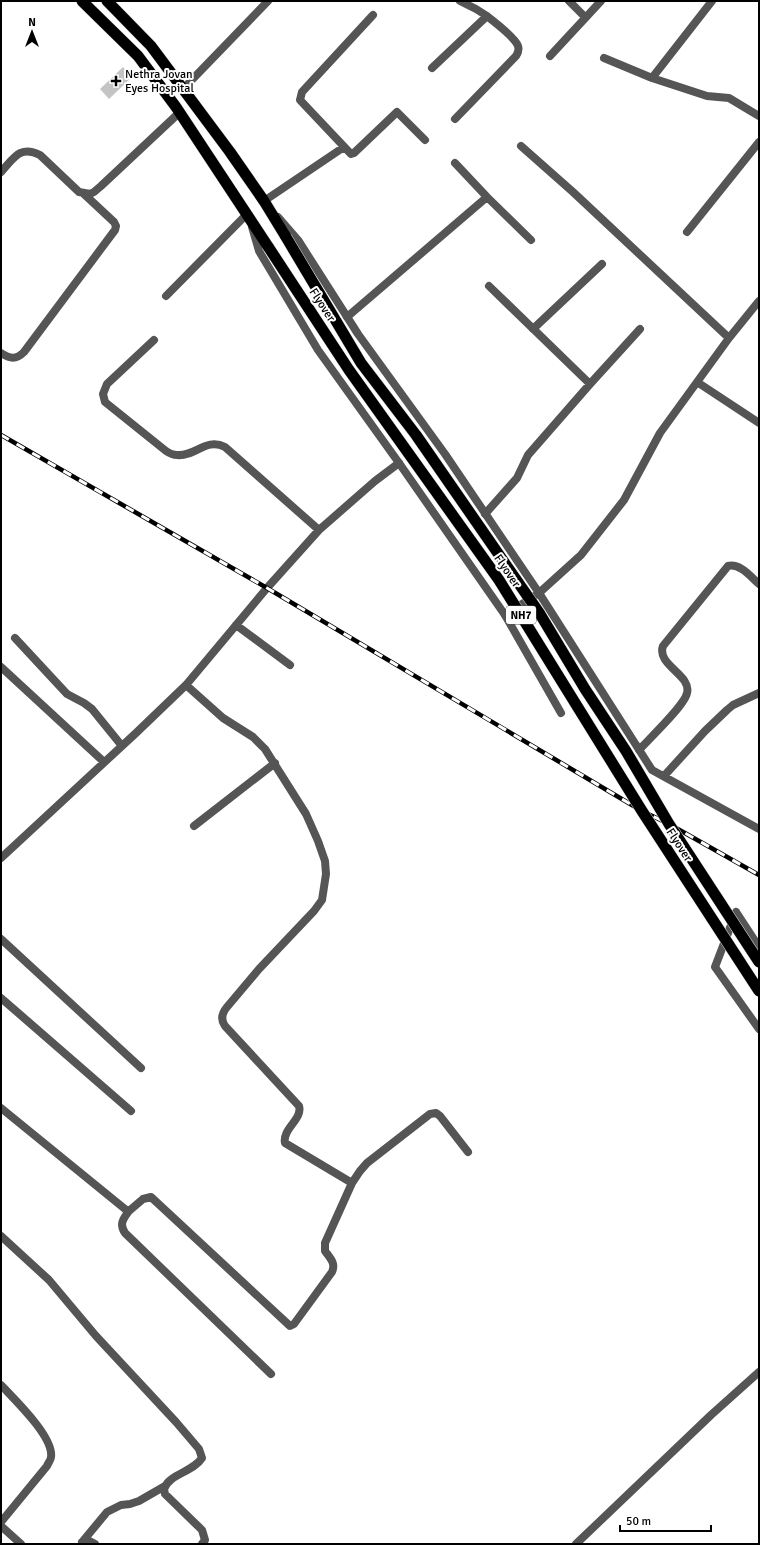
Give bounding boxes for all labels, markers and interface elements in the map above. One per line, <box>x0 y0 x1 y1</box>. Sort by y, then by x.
north arrow <box>12 12 52 52</box>
text: N <box>28 16 36 29</box>
place label: Nethra Jovan Eyes Hospital <box>125 67 194 96</box>
marker: Nethra Jovan Eyes Hospital <box>110 75 122 87</box>
street label: Flyover <box>306 285 339 325</box>
street label: Flyover <box>490 551 524 591</box>
road number: NH7 <box>506 606 536 624</box>
street label: Flyover <box>663 825 696 865</box>
scale bar <box>620 1507 711 1533</box>
text: 50 m <box>626 1514 651 1529</box>

